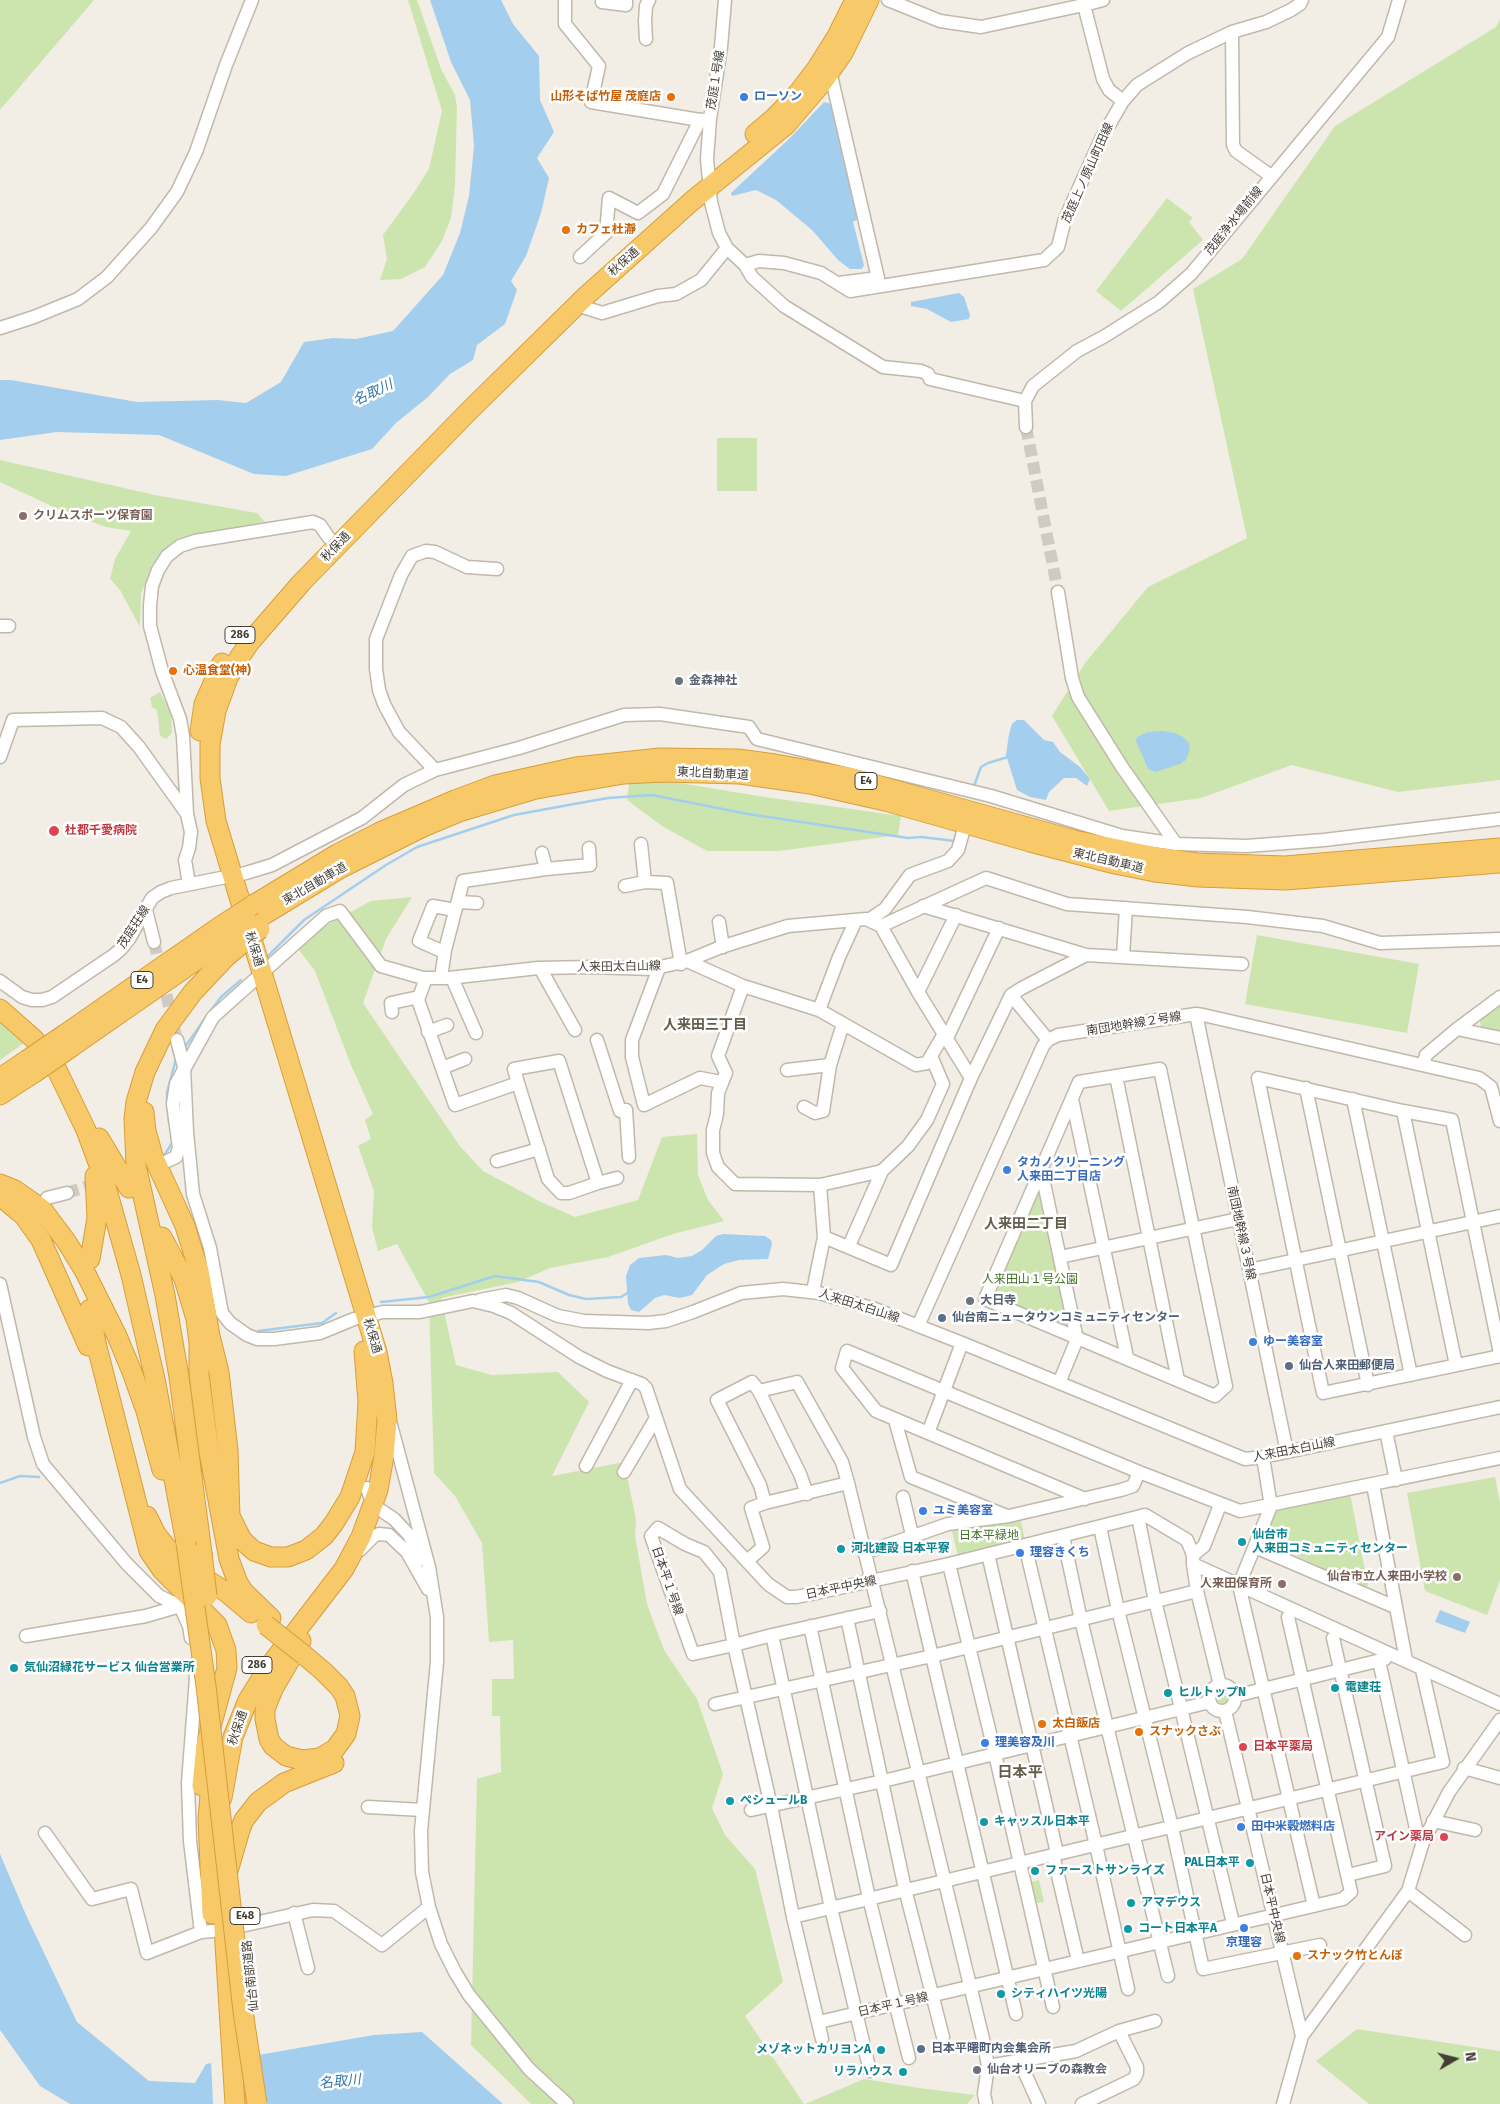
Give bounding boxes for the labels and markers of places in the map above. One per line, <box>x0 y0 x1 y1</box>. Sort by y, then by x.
place label: 山形そば竹屋 茂庭店 <box>550 90 661 104</box>
place label: ローソン <box>754 90 802 104</box>
marker: 山形そば竹屋 茂庭店 <box>665 91 677 103</box>
marker: ローソン <box>738 91 750 103</box>
place label: カフェ杜瀞 <box>576 223 636 237</box>
marker: カフェ杜瀞 <box>560 224 572 236</box>
place label: クリムスポーツ保育園 <box>33 509 153 523</box>
marker: クリムスポーツ保育園 <box>17 510 29 522</box>
place label: 心温食堂(神) <box>183 664 251 678</box>
marker: 心温食堂(神) <box>167 665 179 677</box>
place label: 金森神社 <box>689 674 737 688</box>
marker: 金森神社 <box>673 675 685 687</box>
marker: 杜都千愛病院 <box>47 824 61 838</box>
place label: 杜都千愛病院 <box>65 824 137 838</box>
place label: タカノクリーニング 人来田二丁目店 <box>1017 1156 1125 1184</box>
marker: タカノクリーニング 人来田二丁目店 <box>1001 1164 1013 1176</box>
place label: 大日寺 <box>980 1294 1016 1308</box>
marker: 大日寺 <box>964 1295 976 1307</box>
place label: 仙台南ニュータウンコミュニティセンター <box>952 1311 1180 1325</box>
marker: 仙台南ニュータウンコミュニティセンター <box>936 1312 948 1324</box>
place label: ゆー美容室 <box>1263 1335 1323 1349</box>
marker: ゆー美容室 <box>1247 1336 1259 1348</box>
place label: 仙台人来田郵便局 <box>1299 1359 1395 1373</box>
marker: 仙台人来田郵便局 <box>1283 1360 1295 1372</box>
place label: ユミ美容室 <box>933 1504 993 1518</box>
marker: ユミ美容室 <box>917 1505 929 1517</box>
place label: 仙台市 人来田コミュニティセンター <box>1252 1528 1408 1556</box>
marker: 仙台市 人来田コミュニティセンター <box>1236 1536 1248 1548</box>
place label: 河北建設 日本平寮 <box>851 1542 950 1556</box>
marker: 河北建設 日本平寮 <box>835 1543 847 1555</box>
place label: 理容きくち <box>1030 1546 1090 1560</box>
marker: 理容きくち <box>1014 1547 1026 1559</box>
place label: 仙台市立人来田小学校 <box>1327 1570 1447 1584</box>
marker: 仙台市立人来田小学校 <box>1451 1571 1463 1583</box>
place label: 人来田保育所 <box>1200 1577 1272 1591</box>
marker: 人来田保育所 <box>1276 1578 1288 1590</box>
place label: 気仙沼緑花サービス 仙台営業所 <box>24 1661 195 1675</box>
marker: 気仙沼緑花サービス 仙台営業所 <box>8 1662 20 1674</box>
place label: 電建荘 <box>1345 1681 1381 1695</box>
marker: 電建荘 <box>1329 1682 1341 1694</box>
place label: ヒルトップN <box>1178 1686 1246 1700</box>
marker: ヒルトップN <box>1162 1687 1174 1699</box>
place label: 太白飯店 <box>1052 1717 1100 1731</box>
marker: 太白飯店 <box>1036 1718 1048 1730</box>
place label: スナックさぶ <box>1149 1725 1221 1739</box>
marker: スナックさぶ <box>1133 1726 1145 1738</box>
place label: 理美容及川 <box>995 1736 1055 1750</box>
marker: 理美容及川 <box>979 1737 991 1749</box>
place label: 日本平薬局 <box>1253 1740 1313 1754</box>
marker: 日本平薬局 <box>1237 1741 1249 1753</box>
place label: ぺシュールB <box>740 1794 807 1808</box>
marker: ぺシュールB <box>724 1795 736 1807</box>
place label: キャッスル日本平 <box>994 1815 1090 1829</box>
marker: キャッスル日本平 <box>978 1816 990 1828</box>
place label: 田中米穀燃料店 <box>1251 1820 1335 1834</box>
marker: 田中米穀燃料店 <box>1235 1821 1247 1833</box>
place label: アイン薬局 <box>1374 1830 1434 1844</box>
marker: アイン薬局 <box>1438 1831 1450 1843</box>
place label: PAL日本平 <box>1184 1856 1240 1870</box>
marker: PAL日本平 <box>1244 1857 1256 1869</box>
place label: ファーストサンライズ <box>1045 1864 1165 1878</box>
marker: ファーストサンライズ <box>1029 1865 1041 1877</box>
place label: アマデウス <box>1141 1896 1201 1910</box>
marker: アマデウス <box>1125 1897 1137 1909</box>
place label: コート日本平A <box>1138 1922 1217 1936</box>
marker: 京理容 <box>1238 1922 1250 1934</box>
marker: コート日本平A <box>1122 1923 1134 1935</box>
place label: 京理容 <box>1226 1936 1262 1950</box>
place label: スナック竹とんぼ <box>1307 1949 1403 1963</box>
marker: スナック竹とんぼ <box>1291 1950 1303 1962</box>
place label: シティハイツ光陽 <box>1011 1987 1107 2001</box>
marker: シティハイツ光陽 <box>995 1988 1007 2000</box>
place label: 日本平曙町内会集会所 <box>931 2042 1051 2056</box>
place label: メゾネットカリヨンA <box>756 2043 871 2057</box>
marker: 日本平曙町内会集会所 <box>915 2043 927 2055</box>
marker: メゾネットカリヨンA <box>875 2044 887 2056</box>
place label: 仙台オリーブの森教会 <box>987 2063 1107 2077</box>
marker: 仙台オリーブの森教会 <box>971 2064 983 2076</box>
place label: リラハウス <box>833 2065 893 2079</box>
marker: リラハウス <box>897 2066 909 2078</box>

